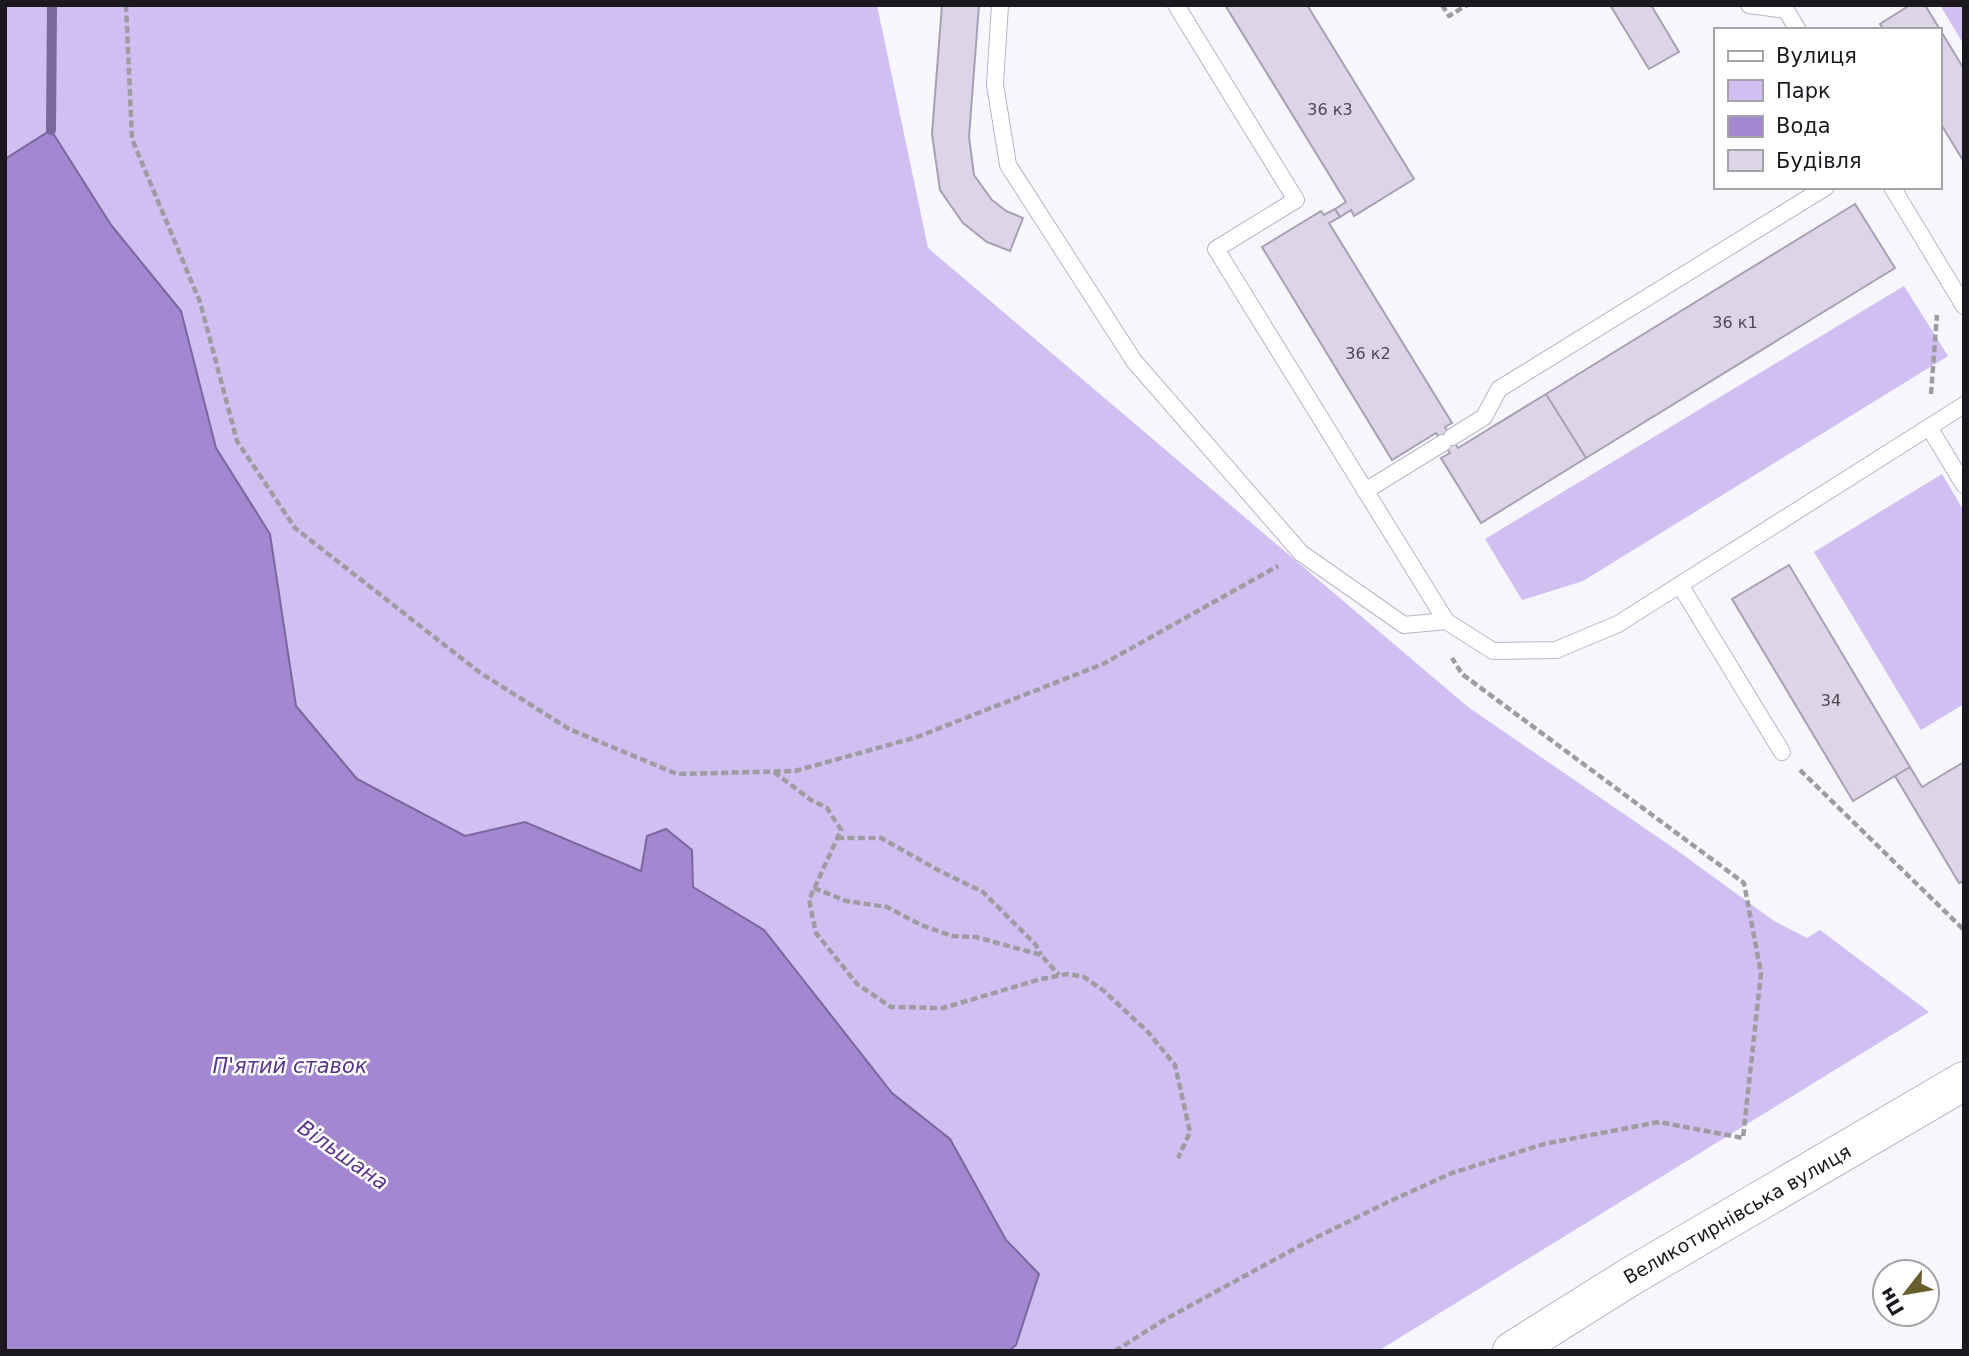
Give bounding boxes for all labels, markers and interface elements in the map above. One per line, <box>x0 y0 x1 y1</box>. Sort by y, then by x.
legend <box>1714 28 1941 189</box>
text: Вулиця <box>1776 44 1857 68</box>
text: Парк <box>1776 79 1831 103</box>
house number: 36 к3 <box>1307 100 1353 119</box>
text: Вода <box>1776 114 1831 138</box>
text: Будівля <box>1776 149 1862 173</box>
house number: 36 к1 <box>1712 313 1758 332</box>
house number: 36 к2 <box>1345 344 1391 363</box>
house number: 34 <box>1821 691 1841 710</box>
water label: П'ятий ставок <box>213 1054 368 1078</box>
water label: Вільшана <box>293 1115 393 1195</box>
street label: Великотирнівська вулиця <box>1619 1140 1855 1288</box>
north arrow <box>1871 1258 1941 1328</box>
text: Пн <box>1875 1284 1908 1320</box>

